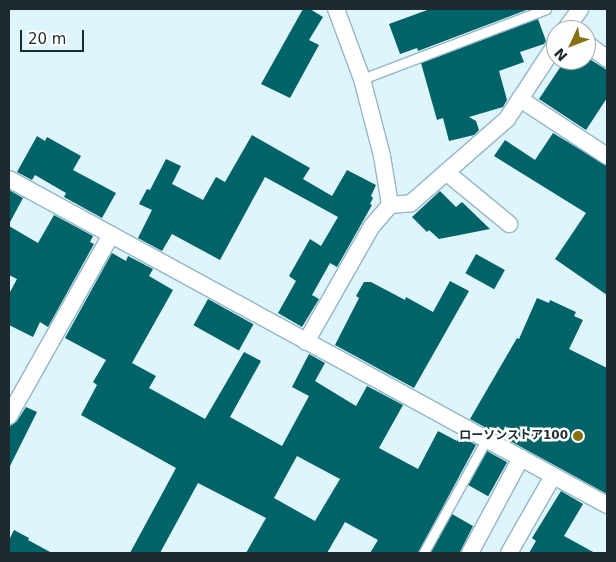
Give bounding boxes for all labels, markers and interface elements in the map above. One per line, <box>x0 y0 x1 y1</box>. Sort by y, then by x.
scale bar <box>22 20 86 52</box>
north arrow <box>546 20 596 70</box>
text: 20 m <box>28 30 66 48</box>
text: N <box>551 45 571 64</box>
place label: ローソンストア100 <box>459 429 568 443</box>
marker: ローソンストア100 <box>572 430 584 442</box>

